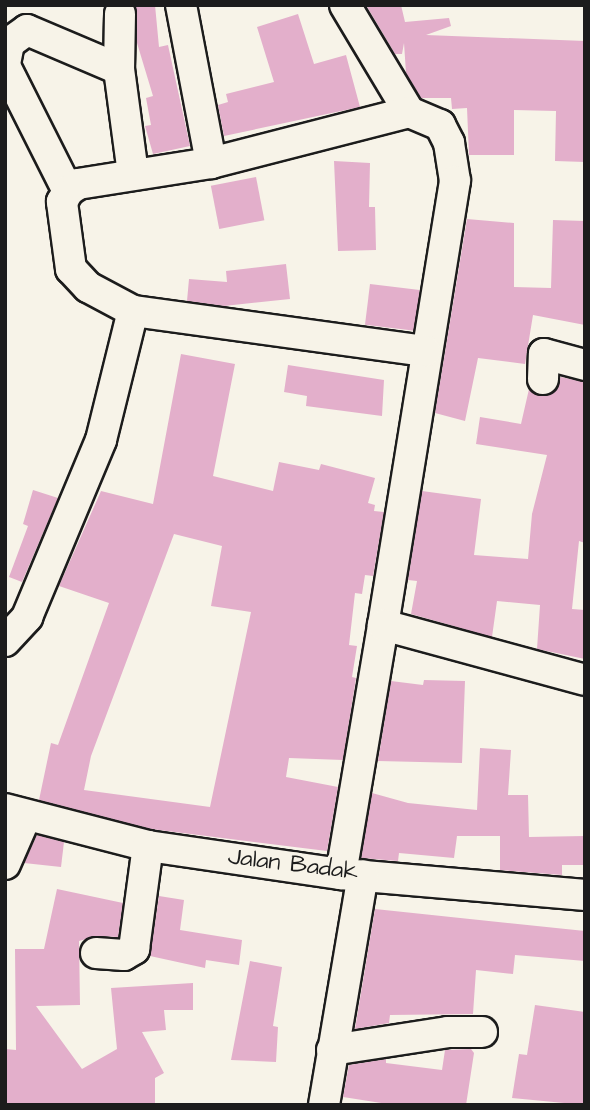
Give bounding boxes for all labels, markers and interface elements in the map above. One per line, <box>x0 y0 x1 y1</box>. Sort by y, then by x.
street label: Jalan Badak <box>226 843 360 887</box>

